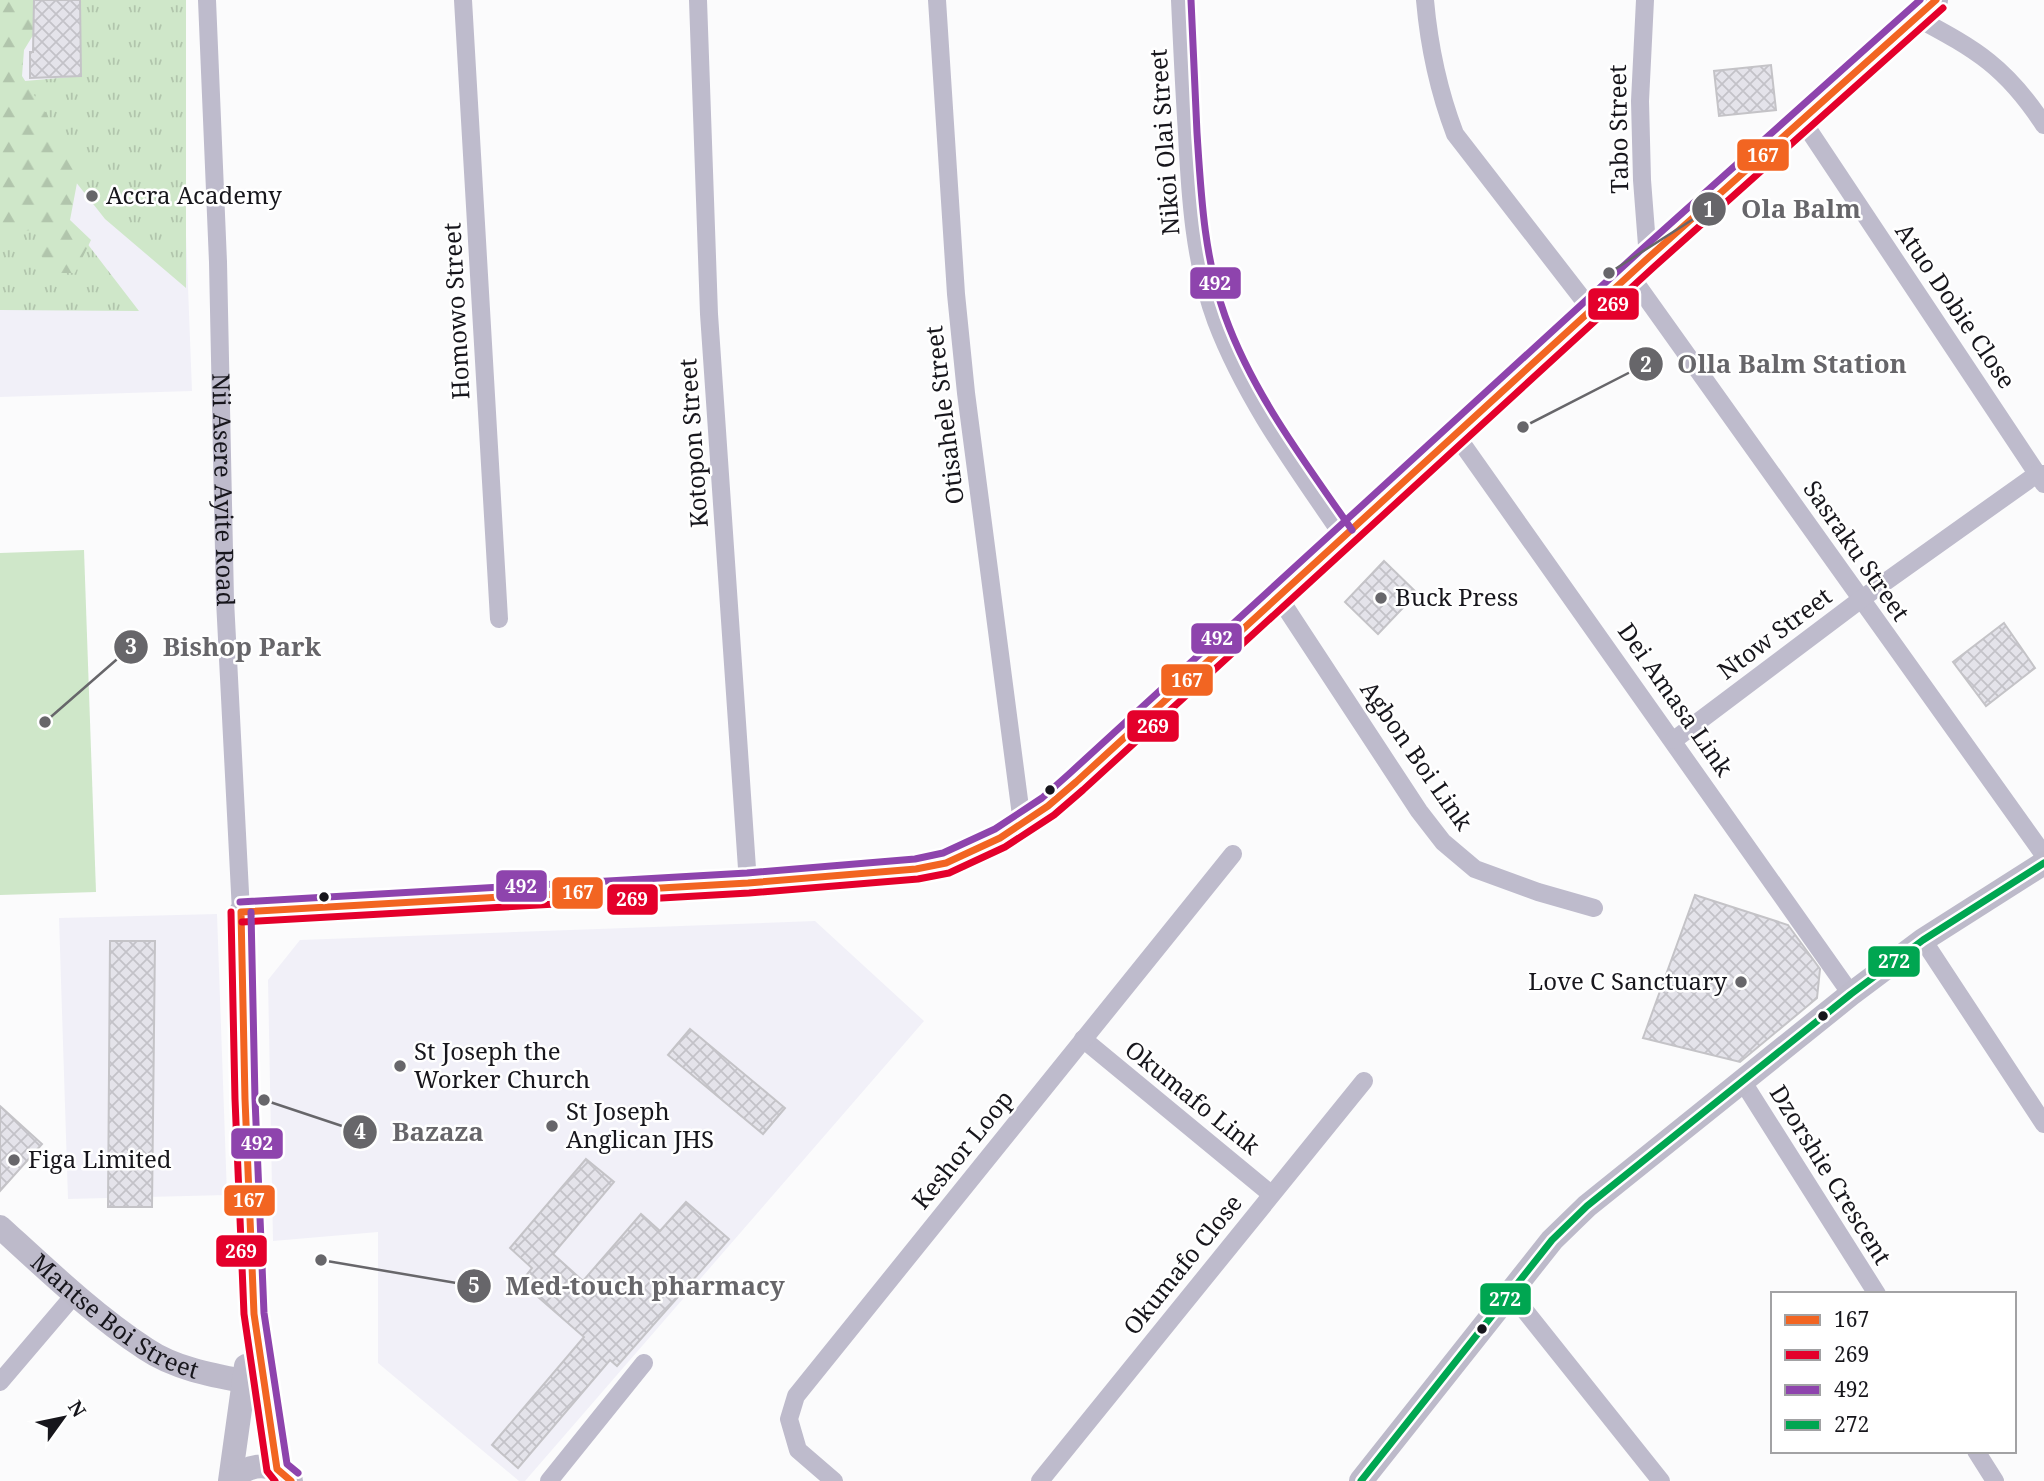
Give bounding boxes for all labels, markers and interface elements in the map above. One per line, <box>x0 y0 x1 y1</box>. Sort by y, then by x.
street label: Nikoi Olai Street <box>1141 48 1186 236</box>
street label: Tabo Street <box>1600 64 1635 194</box>
line badge: 167 <box>1736 138 1790 172</box>
text: 167 <box>1747 142 1779 168</box>
place label: Accra Academy <box>106 178 282 211</box>
callout: Ola Balm <box>1692 186 1875 233</box>
marker: Accra Academy <box>84 188 100 204</box>
text: Ola Balm <box>1741 190 1861 226</box>
text: 1 <box>1703 195 1715 223</box>
street label: Atuo Dobie Close <box>1889 216 2024 394</box>
street label: Homowo Street <box>434 222 477 400</box>
line badge: 492 <box>1189 266 1242 300</box>
text: 492 <box>1199 270 1231 296</box>
line badge: 269 <box>1587 287 1640 321</box>
text: 269 <box>1597 291 1629 317</box>
street label: Otisahele Street <box>916 324 971 506</box>
callout: Olla Balm Station <box>1628 341 1921 388</box>
text: Olla Balm Station <box>1677 345 1907 381</box>
text: 2 <box>1640 350 1652 378</box>
street label: Kotopon Street <box>670 357 715 529</box>
street label: Nii Asere Ayite Road <box>205 373 243 607</box>
street label: Sasraku Street <box>1797 473 1918 627</box>
street label: Ntow Street <box>1710 579 1838 686</box>
place label: Buck Press <box>1395 580 1518 613</box>
marker: Buck Press <box>1373 590 1389 606</box>
street label: Dei Amasa Link <box>1611 616 1742 783</box>
line badge: 492 <box>1190 622 1243 655</box>
callout: Bishop Park <box>114 623 335 670</box>
text: 492 <box>1201 625 1233 651</box>
text: Bishop Park <box>163 628 322 664</box>
text: 3 <box>125 632 137 660</box>
line badge: 167 <box>1160 663 1214 697</box>
text: 167 <box>1171 667 1203 693</box>
street label: Agbon Boi Link <box>1353 674 1482 837</box>
line badge: 269 <box>1126 709 1180 743</box>
text: 269 <box>1137 713 1169 739</box>
unlabelled marker <box>1043 783 1057 797</box>
line badge: 492 <box>495 869 548 903</box>
text: 492 <box>505 873 537 899</box>
line badge: 167 <box>551 876 604 910</box>
text: 167 <box>562 879 594 905</box>
line badge: 269 <box>606 883 659 916</box>
text: 269 <box>616 886 648 912</box>
unlabelled marker <box>317 890 331 904</box>
line badge: 272 <box>1867 945 1921 978</box>
text: 272 <box>1878 948 1910 974</box>
place label: Love C Sanctuary <box>1528 964 1727 997</box>
marker: Love C Sanctuary <box>1733 974 1749 990</box>
unlabelled marker <box>1816 1009 1830 1023</box>
street label: Okumafo Link <box>1119 1032 1268 1162</box>
place label: St Joseph the Worker Church <box>414 1034 590 1095</box>
marker: St Joseph the Worker Church <box>392 1058 408 1074</box>
street label: Dzorshie Crescent <box>1763 1078 1900 1270</box>
street label: Keshor Loop <box>904 1083 1020 1215</box>
place label: St Joseph Anglican JHS <box>566 1094 714 1155</box>
callout: Bazaza <box>343 1108 498 1155</box>
text: Bazaza <box>392 1113 484 1149</box>
text: 4 <box>354 1117 366 1145</box>
marker: St Joseph Anglican JHS <box>544 1118 560 1134</box>
line badge: 492 <box>230 1127 284 1160</box>
text: 492 <box>241 1130 273 1156</box>
place label: Figa Limited <box>28 1142 172 1175</box>
marker: Figa Limited <box>6 1152 22 1168</box>
line badge: 167 <box>223 1184 276 1217</box>
text: 167 <box>233 1187 265 1213</box>
street label: Okumafo Close <box>1115 1187 1249 1341</box>
line badge: 269 <box>215 1234 268 1268</box>
text: 269 <box>225 1238 257 1264</box>
street label: Mantse Boi Street <box>24 1245 203 1386</box>
callout: Med-touch pharmacy <box>456 1262 799 1309</box>
text: Med-touch pharmacy <box>505 1267 786 1303</box>
text: 5 <box>468 1271 480 1299</box>
line badge: 272 <box>1479 1282 1532 1316</box>
text: 272 <box>1489 1286 1521 1312</box>
legend <box>1771 1292 2016 1453</box>
text: 167 <box>1834 1305 1869 1333</box>
unlabelled marker <box>1475 1322 1489 1336</box>
text: 269 <box>1834 1340 1869 1368</box>
text: 492 <box>1834 1375 1869 1403</box>
north arrow <box>28 1383 98 1453</box>
text: N <box>62 1395 92 1422</box>
text: 272 <box>1834 1410 1869 1438</box>

